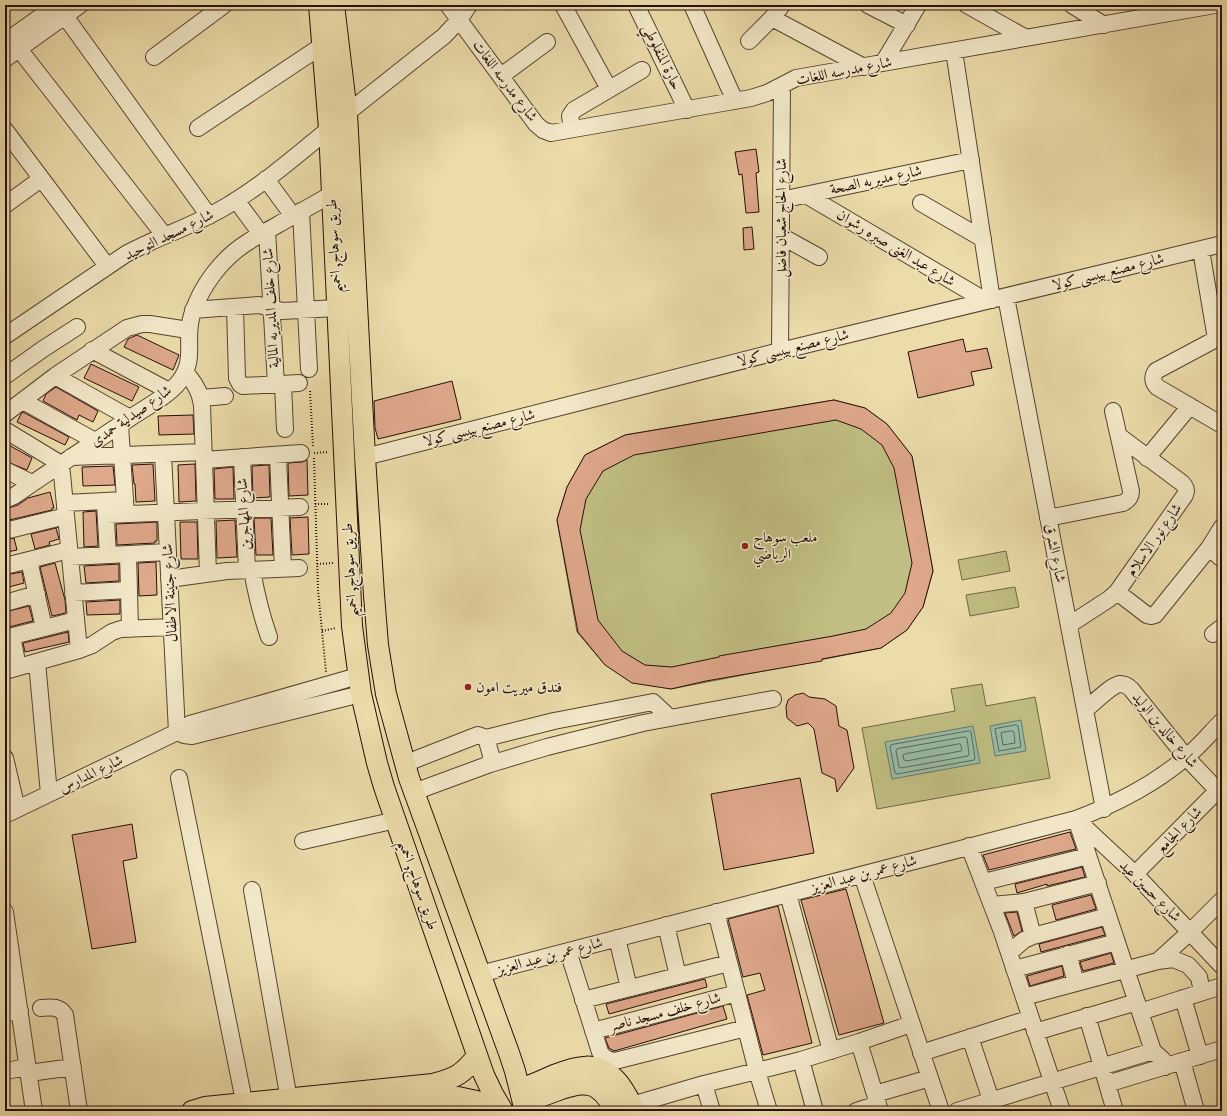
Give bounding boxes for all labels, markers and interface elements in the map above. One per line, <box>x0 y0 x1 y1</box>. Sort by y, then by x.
street label: حارة المنفلوطي <box>634 21 686 95</box>
street label: شارع مدرسه اللغات <box>466 36 542 127</box>
street label: شارع مدرسه اللغات <box>794 52 894 93</box>
street label: شارع الحاج شعبان فاضل <box>772 158 794 278</box>
street label: شارع مديريه الصحة <box>828 161 924 202</box>
street label: طريق سوهاج, اخميم <box>322 198 351 294</box>
street label: شارع مسجد التوحيد <box>121 205 218 268</box>
street label: شارع عبد الغنى صبره رشوان <box>832 205 959 293</box>
street label: شارع خلف المديريه المالية <box>258 247 287 368</box>
street label: شارع مصنع بيبسى كولا <box>1050 249 1167 299</box>
street label: شارع مصنع بيبسى كولا <box>735 325 852 375</box>
street label: شارع صيدلية حمدى <box>87 381 177 454</box>
street label: شارع مصنع بيبسى كولا <box>421 405 538 455</box>
street label: شارع المهاجرين <box>233 477 258 551</box>
street label: شارع نور الاسلام <box>1122 500 1189 582</box>
street label: طريق سوهاج, اخميم <box>338 522 367 618</box>
street label: شارع الشرق <box>1037 522 1070 585</box>
place label: ملعب سوهاج الرياضي <box>753 528 818 568</box>
marker: ملعب سوهاج الرياضي <box>740 541 750 551</box>
street label: شارع جنينة الاطفال <box>158 543 185 643</box>
place label: فندق ميريت امون <box>476 678 562 697</box>
marker: فندق ميريت امون <box>463 682 473 692</box>
street label: شارع خالد بن الوليد <box>1125 688 1202 774</box>
street label: شارع المدارس <box>56 750 128 800</box>
street label: شارع الجامع <box>1152 802 1209 860</box>
street label: طريق سوهاج, اخميم <box>389 837 442 934</box>
street label: شارع عمر بن عبد العزيز <box>807 851 920 901</box>
street label: شارع حسين عيد <box>1113 856 1185 928</box>
street label: شارع عمر بن عبد العزيز <box>493 933 606 983</box>
street label: شارع خلف مسجد ناصر <box>605 988 724 1039</box>

